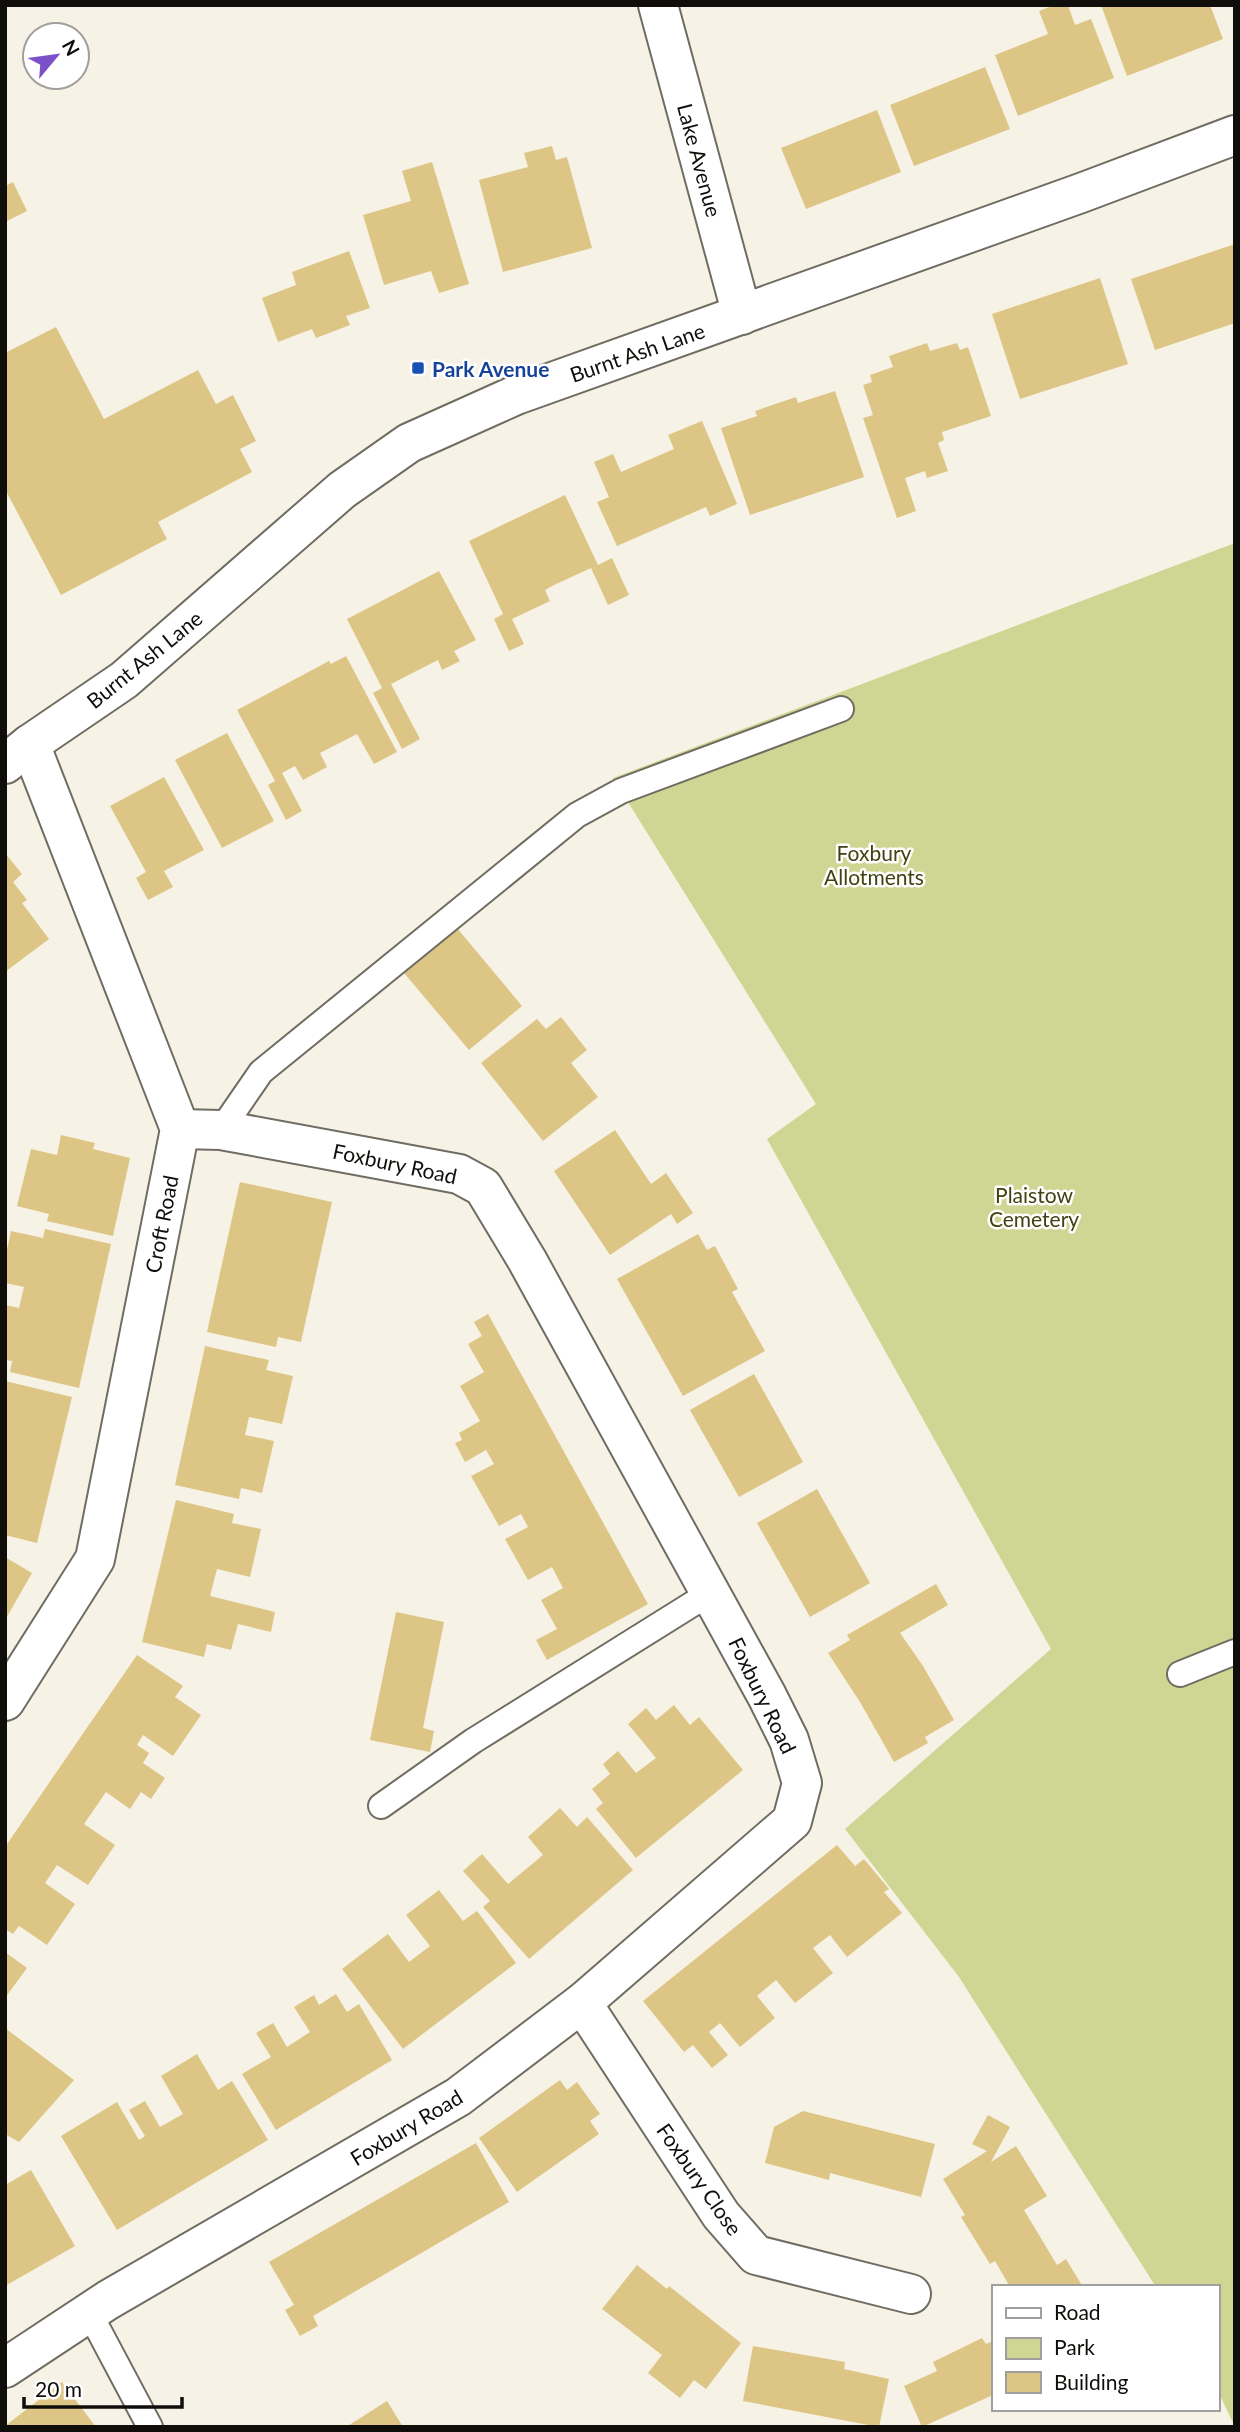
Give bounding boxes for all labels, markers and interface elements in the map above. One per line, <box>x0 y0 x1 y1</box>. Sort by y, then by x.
north arrow <box>21 21 91 91</box>
text: N <box>58 36 85 59</box>
street label: Lake Avenue <box>673 100 727 220</box>
street label: Burnt Ash Lane <box>566 317 708 387</box>
place label: Park Avenue <box>432 356 549 381</box>
marker: Park Avenue <box>410 360 426 376</box>
street label: Burnt Ash Lane <box>81 605 207 713</box>
park label: Foxbury Allotments <box>824 840 924 889</box>
street label: Foxbury Road <box>331 1138 459 1188</box>
street label: Croft Road <box>139 1173 183 1275</box>
park label: Plaistow Cemetery <box>989 1182 1079 1231</box>
street label: Foxbury Road <box>724 1633 802 1757</box>
street label: Foxbury Road <box>345 2084 467 2170</box>
street label: Foxbury Close <box>652 2118 748 2240</box>
legend <box>992 2285 1219 2411</box>
text: Road <box>1054 2299 1101 2324</box>
text: Park <box>1054 2334 1095 2359</box>
scale bar <box>24 2366 182 2410</box>
text: Building <box>1054 2369 1129 2394</box>
text: 20 m <box>35 2376 82 2401</box>

